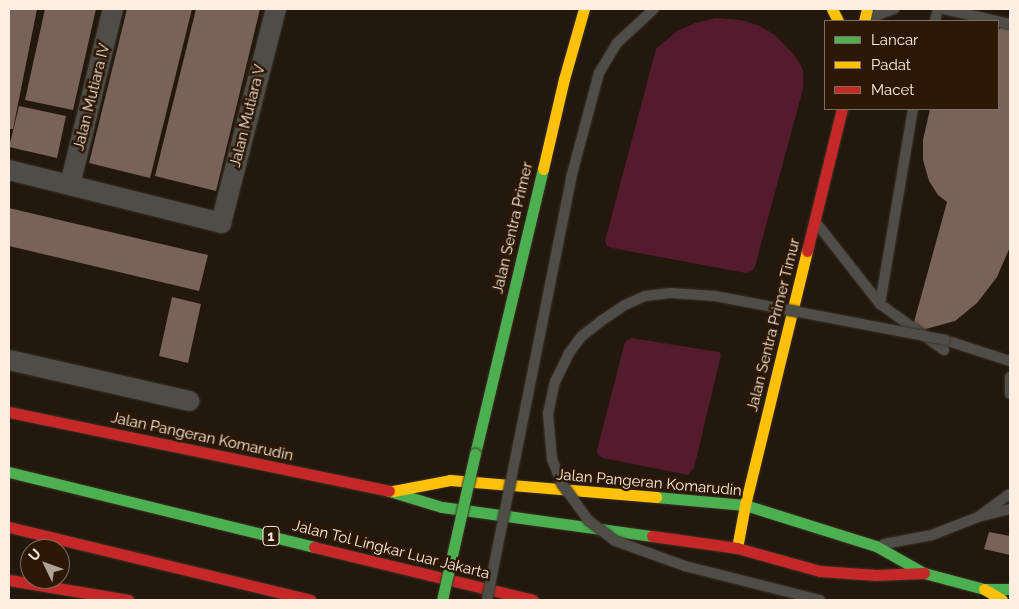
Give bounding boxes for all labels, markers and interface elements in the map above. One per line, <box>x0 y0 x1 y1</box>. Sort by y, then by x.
legend <box>824 20 999 110</box>
text: Lancar <box>871 31 918 49</box>
street label: Jalan Mutiara IV <box>70 42 114 152</box>
text: Padat <box>871 56 911 74</box>
street label: Jalan Mutiara V <box>226 62 270 170</box>
text: Macet <box>871 81 914 99</box>
street label: Jalan Sentra Primer <box>489 160 537 296</box>
street label: Jalan Sentra Primer Timur <box>744 236 804 414</box>
street label: Jalan Pangeran Komarudin <box>109 409 295 465</box>
street label: Jalan Pangeran Komarudin <box>556 466 742 500</box>
street label: Jalan Tol Lingkar Luar Jakarta <box>290 517 492 583</box>
road number: 1 <box>262 524 280 548</box>
north arrow <box>20 539 70 589</box>
text: U <box>25 545 44 564</box>

